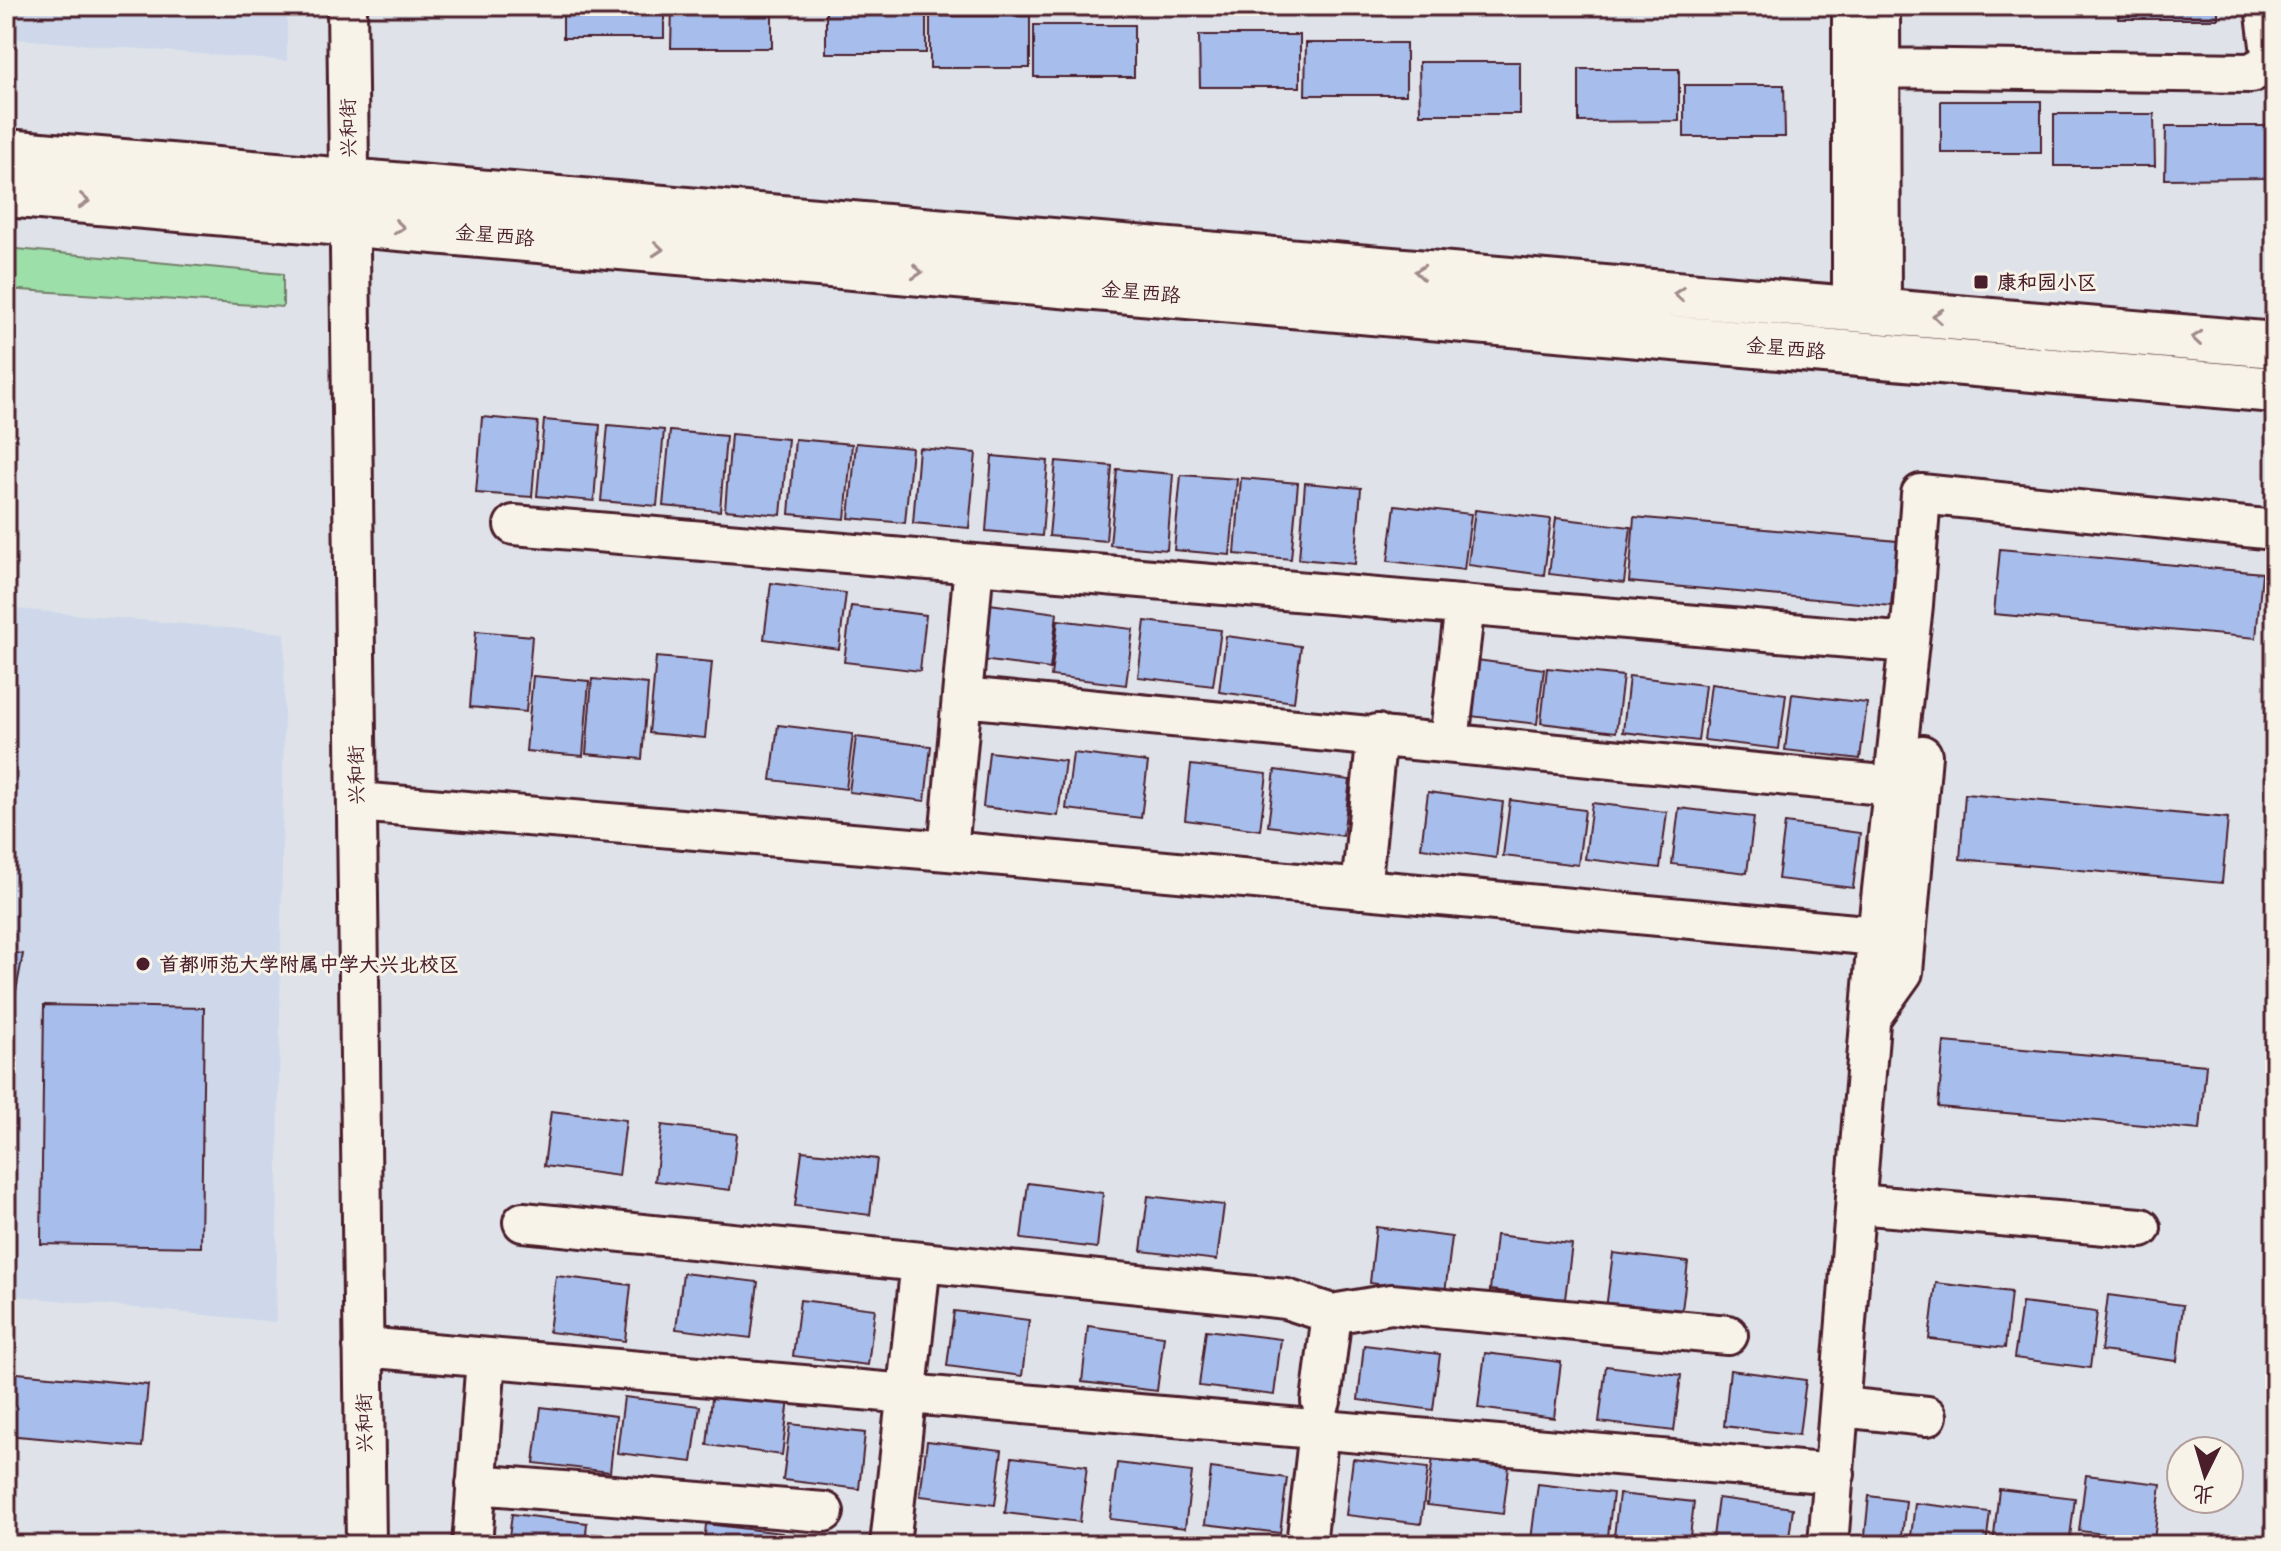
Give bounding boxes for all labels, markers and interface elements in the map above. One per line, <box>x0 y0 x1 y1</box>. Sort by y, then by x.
street label: 兴和街 <box>334 98 362 158</box>
one-way arrow <box>78 192 91 209</box>
one-way arrow <box>393 218 406 235</box>
street label: 金星西路 <box>454 219 537 252</box>
one-way arrow <box>652 241 665 258</box>
one-way arrow <box>911 263 924 280</box>
one-way arrow <box>1413 264 1426 281</box>
place label: 康和园小区 <box>1997 269 2097 295</box>
marker: 康和园小区 <box>1972 273 1990 291</box>
street label: 金星西路 <box>1100 276 1183 309</box>
one-way arrow <box>1672 286 1685 303</box>
one-way arrow <box>1931 308 1944 325</box>
one-way arrow <box>2190 330 2203 347</box>
street label: 金星西路 <box>1745 332 1828 365</box>
street label: 兴和街 <box>342 745 370 805</box>
place label: 首都师范大学附属中学大兴北校区 <box>159 951 459 977</box>
marker: 首都师范大学附属中学大兴北校区 <box>134 955 152 973</box>
street label: 兴和街 <box>350 1393 378 1453</box>
north arrow <box>2165 1435 2245 1515</box>
text: 北 <box>2191 1479 2216 1510</box>

